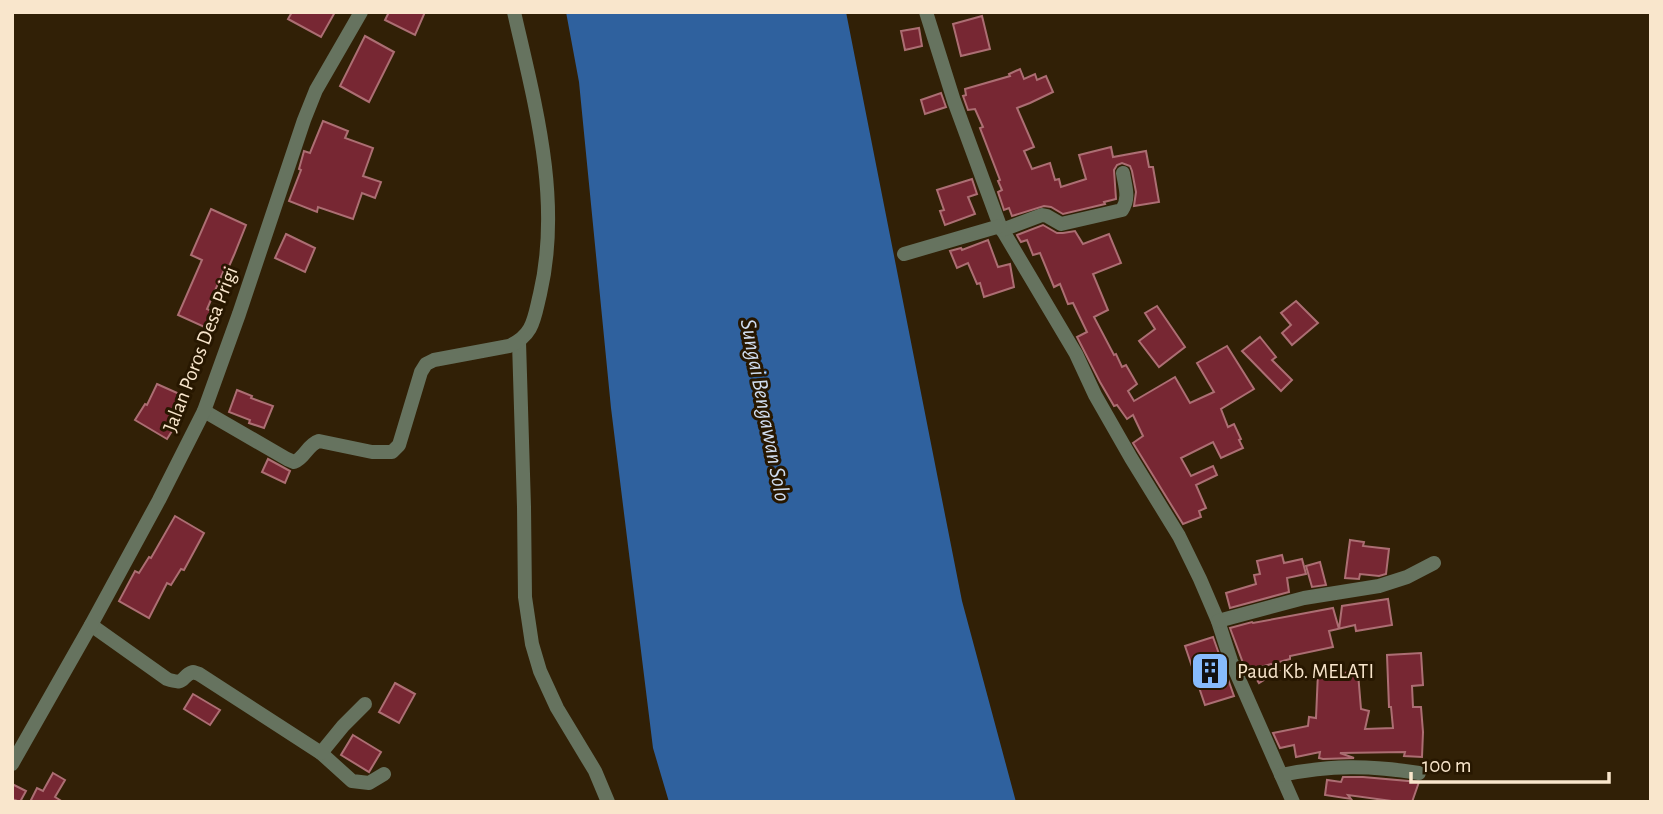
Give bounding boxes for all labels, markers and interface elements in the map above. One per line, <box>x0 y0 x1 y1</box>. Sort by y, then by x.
street label: Jalan Poros Desa Prigi <box>159 264 242 435</box>
water label: Sungai Bengawan Solo <box>736 317 794 504</box>
building icon: Paud Kb. MELATI <box>1189 650 1231 692</box>
place label: Paud Kb. MELATI <box>1237 661 1374 682</box>
scale bar <box>1411 740 1609 784</box>
text: 100 m <box>1422 755 1472 776</box>

